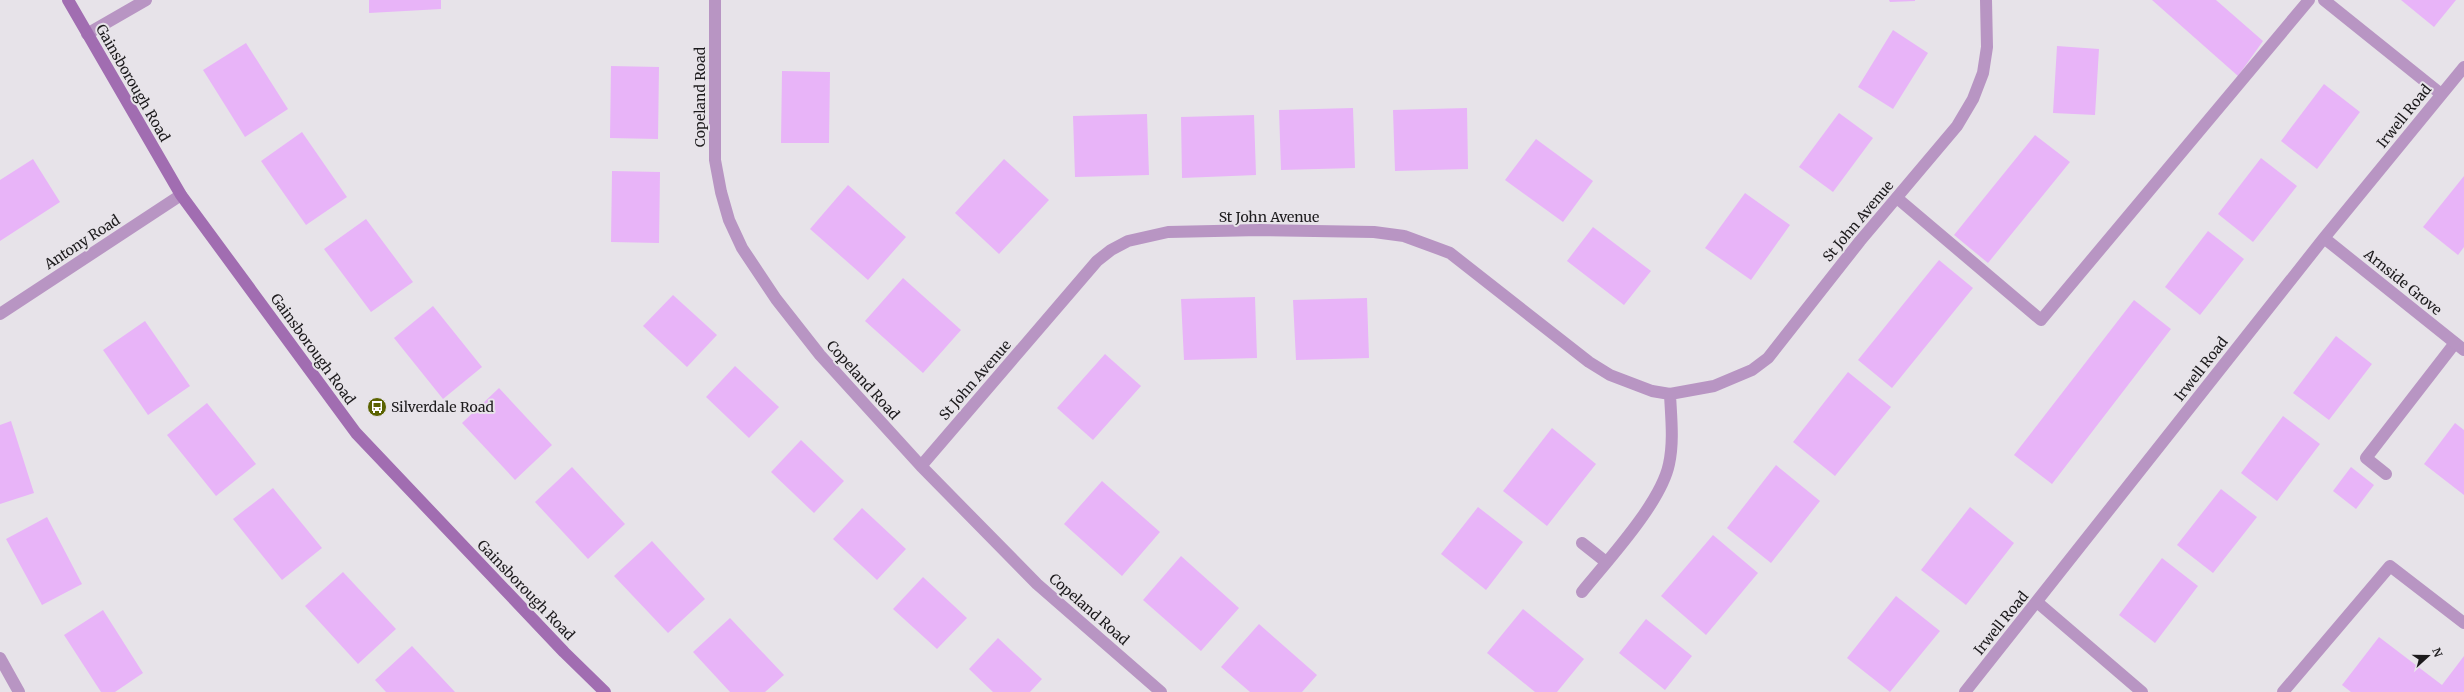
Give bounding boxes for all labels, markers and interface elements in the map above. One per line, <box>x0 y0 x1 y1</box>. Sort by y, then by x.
street label: Gainsborough Road <box>92 21 174 145</box>
street label: Copeland Road <box>691 46 709 147</box>
street label: Irwell Road <box>2373 80 2435 151</box>
street label: St John Avenue <box>1819 177 1897 265</box>
street label: St John Avenue <box>1219 208 1319 226</box>
street label: Antony Road <box>40 211 124 274</box>
street label: Arnside Grove <box>2360 244 2446 319</box>
street label: Gainsborough Road <box>267 290 360 408</box>
street label: Irwell Road <box>2170 333 2232 405</box>
street label: St John Avenue <box>935 336 1015 424</box>
street label: Copeland Road <box>823 337 904 424</box>
bus stop icon: Silverdale Road <box>366 396 388 418</box>
place label: Silverdale Road <box>391 398 494 416</box>
street label: Gainsborough Road <box>473 536 579 644</box>
street label: Copeland Road <box>1045 569 1133 649</box>
street label: Irwell Road <box>1970 587 2032 658</box>
north arrow <box>2408 636 2448 676</box>
text: N <box>2429 646 2446 659</box>

